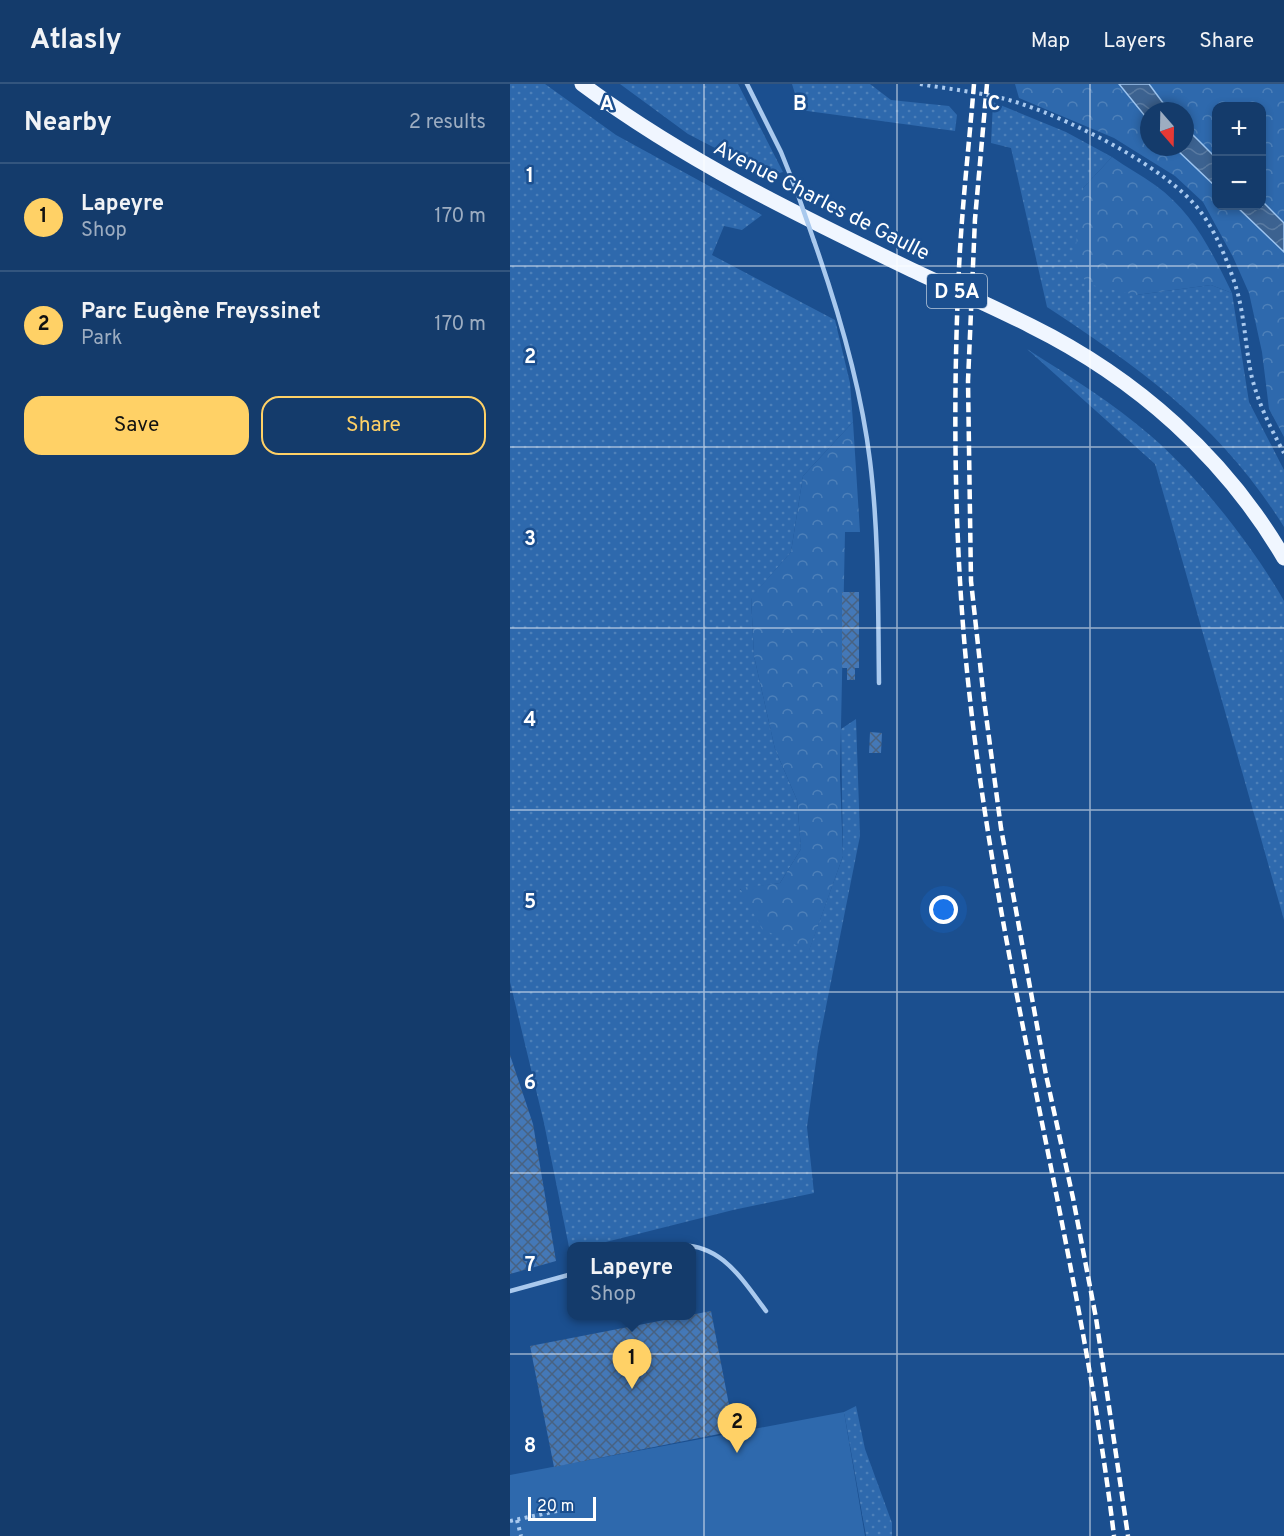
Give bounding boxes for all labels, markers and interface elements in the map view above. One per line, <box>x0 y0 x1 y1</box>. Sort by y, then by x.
text: Atlasly <box>30 23 122 59</box>
text: Map <box>1031 28 1070 55</box>
text: Layers <box>1103 28 1166 55</box>
text: Share <box>1199 28 1254 55</box>
text: A <box>600 92 614 118</box>
text: B <box>793 92 807 118</box>
text: C <box>988 92 1000 118</box>
north arrow <box>1140 102 1194 156</box>
map controls <box>1212 102 1266 210</box>
button: + <box>1212 102 1266 156</box>
text: Nearby <box>24 107 112 140</box>
text: 2 results <box>409 110 486 136</box>
street label: Avenue Charles de Gaulle <box>709 135 934 268</box>
button: − <box>1212 156 1266 210</box>
text: 1 <box>526 164 534 190</box>
text: Lapeyre <box>81 191 164 218</box>
text: 1 <box>40 204 48 230</box>
text: 170 m <box>434 204 486 230</box>
text: Shop <box>81 218 127 244</box>
road number: D 5A <box>927 274 987 308</box>
text: Parc Eugène Freyssinet <box>81 299 321 326</box>
text: 2 <box>37 312 50 338</box>
text: 170 m <box>434 312 486 338</box>
text: Park <box>81 326 122 352</box>
text: 2 <box>524 345 536 371</box>
button: Save <box>24 396 249 455</box>
button: Share <box>261 396 486 455</box>
text: 3 <box>524 527 536 553</box>
text: 4 <box>524 708 536 734</box>
text: 5 <box>524 890 536 916</box>
your location <box>929 895 958 924</box>
text: 6 <box>524 1071 536 1097</box>
popup <box>567 1242 696 1320</box>
text: 7 <box>525 1253 535 1279</box>
text: Lapeyre <box>590 1255 673 1282</box>
text: Shop <box>590 1282 636 1308</box>
pin: 1 <box>612 1340 652 1389</box>
pin: 2 <box>718 1404 756 1453</box>
text: 8 <box>524 1434 536 1460</box>
scale bar <box>528 1494 596 1522</box>
text: 20 m <box>537 1497 574 1517</box>

